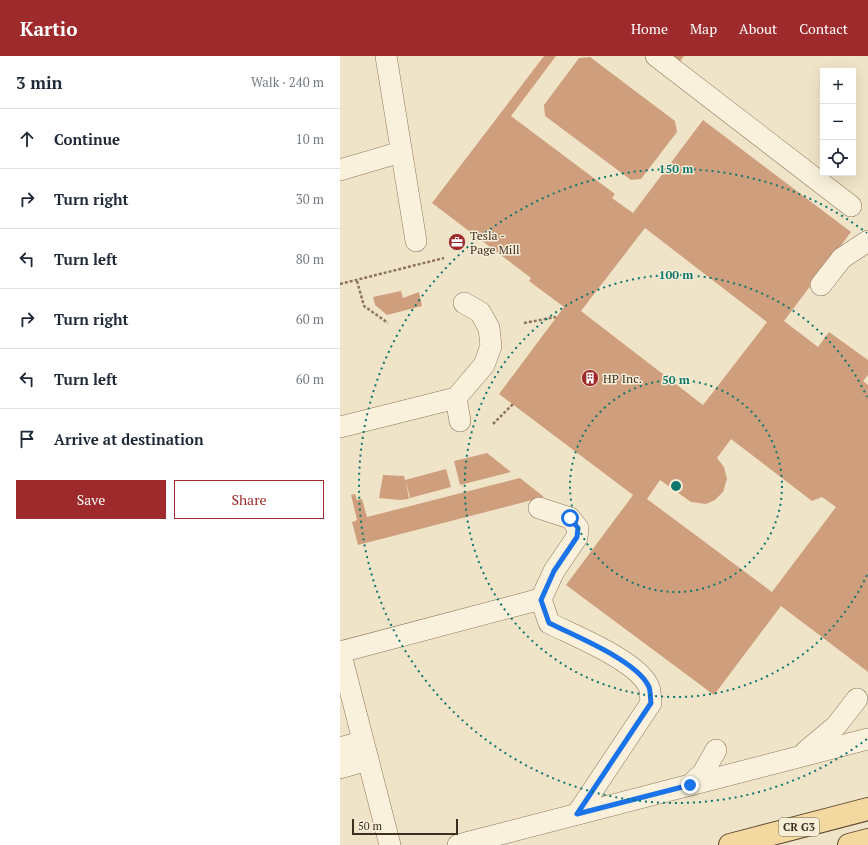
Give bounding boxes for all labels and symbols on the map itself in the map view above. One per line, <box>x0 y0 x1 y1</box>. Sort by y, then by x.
text: 150 m <box>659 161 693 176</box>
place label: Tesla - Page Mill <box>470 228 520 257</box>
office icon: Tesla - Page Mill <box>447 232 467 252</box>
text: 100 m <box>659 267 693 282</box>
building icon: HP Inc. <box>580 368 600 388</box>
place label: HP Inc. <box>603 371 642 386</box>
text: 50 m <box>662 372 690 387</box>
centre of rings <box>669 479 683 493</box>
route start <box>561 509 579 527</box>
route end <box>681 776 699 794</box>
scale bar <box>352 817 458 836</box>
road number: CR G3 <box>779 818 819 836</box>

